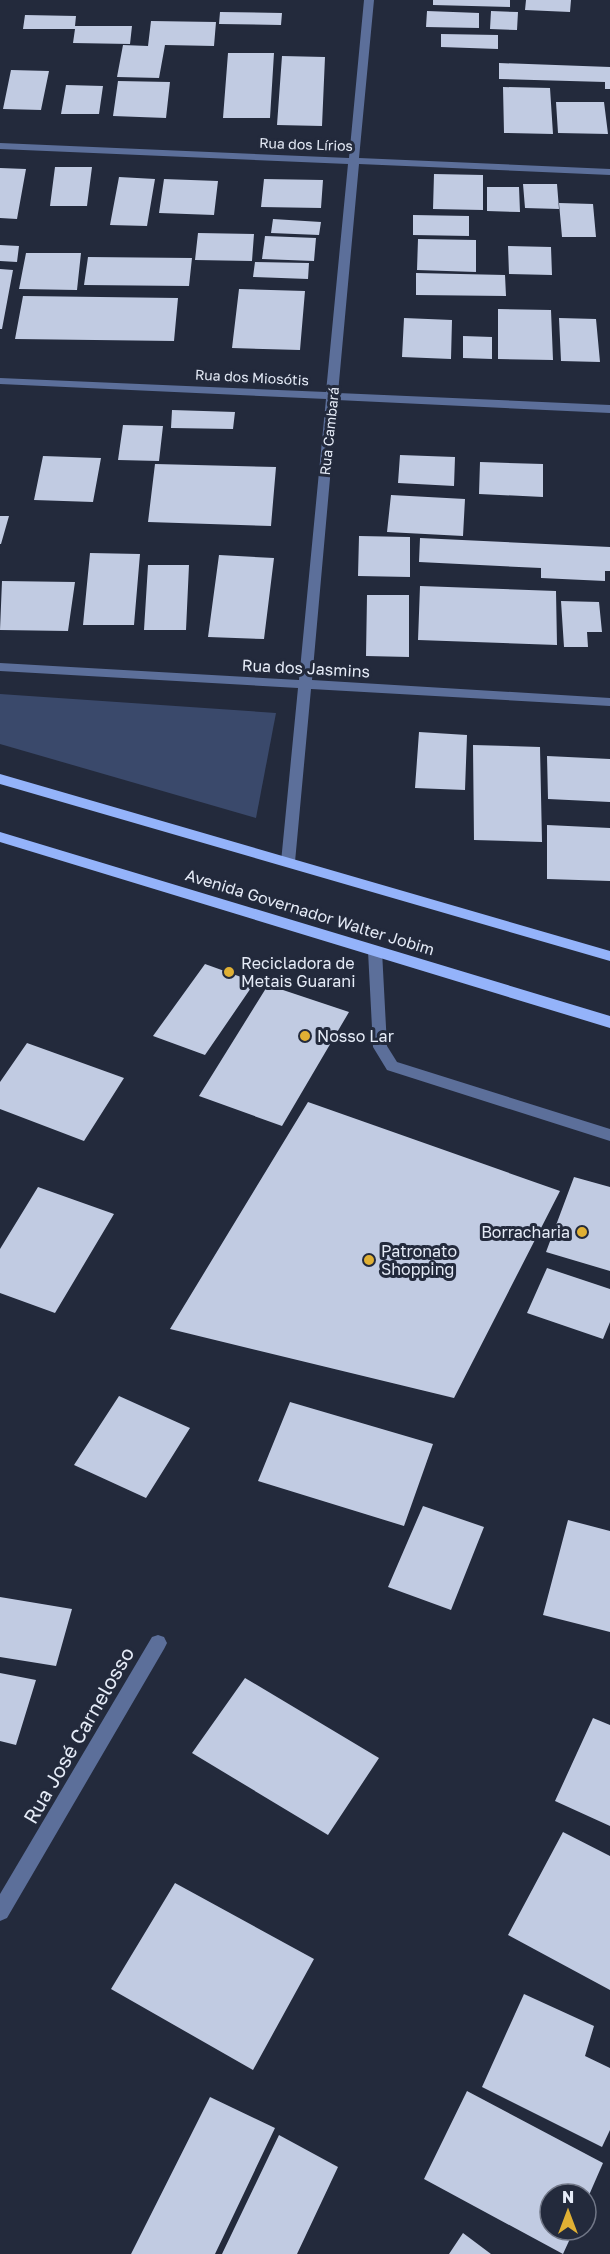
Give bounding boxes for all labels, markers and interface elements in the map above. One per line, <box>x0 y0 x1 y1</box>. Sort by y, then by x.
street label: Rua dos Lírios <box>259 134 353 154</box>
street label: Rua dos Miosótis <box>195 366 309 388</box>
street label: Rua Cambará <box>316 386 342 476</box>
street label: Rua dos Jasmins <box>241 655 371 681</box>
street label: Avenida Governador Walter Jobim <box>183 865 437 959</box>
place label: Recicladora de Metais Guarani <box>241 953 356 991</box>
marker: Recicladora de Metais Guarani <box>222 965 236 979</box>
place label: Nosso Lar <box>317 1026 394 1046</box>
marker: Nosso Lar <box>298 1029 312 1043</box>
place label: Borracharia <box>481 1222 570 1242</box>
marker: Borracharia <box>575 1225 589 1239</box>
place label: Patronato Shopping <box>381 1241 457 1279</box>
marker: Patronato Shopping <box>362 1253 376 1267</box>
street label: Rua José Carnelosso <box>18 1642 138 1828</box>
north arrow <box>538 2182 598 2242</box>
text: N <box>562 2187 574 2207</box>

